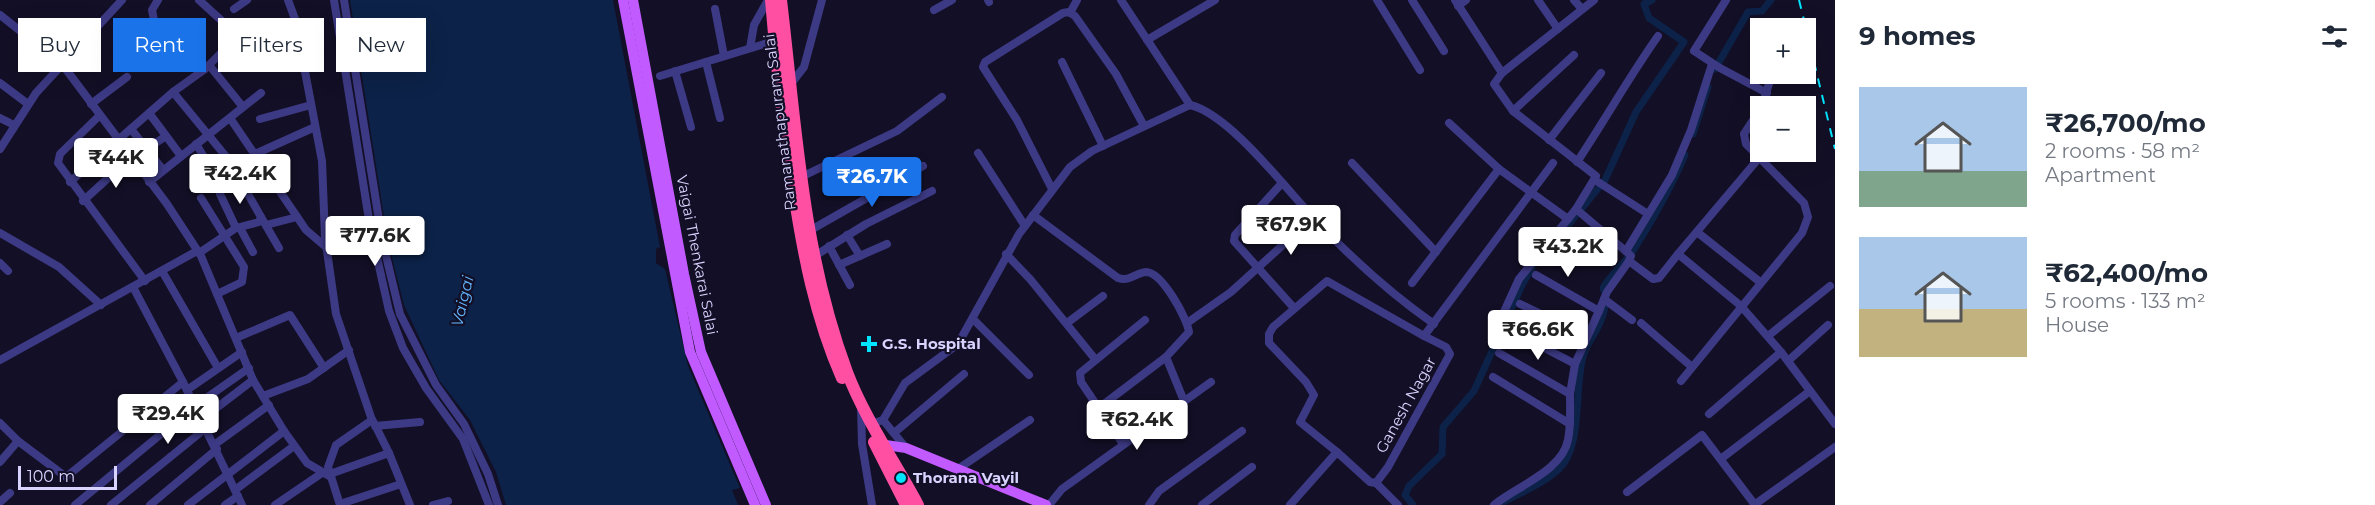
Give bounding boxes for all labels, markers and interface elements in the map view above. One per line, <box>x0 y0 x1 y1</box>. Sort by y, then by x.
chip: Buy <box>18 18 101 72</box>
chip: Rent <box>113 18 206 72</box>
chip: Filters <box>218 18 324 72</box>
chip: New <box>336 18 426 72</box>
map controls <box>1750 18 1816 162</box>
button: + <box>1750 18 1816 84</box>
text: 9 homes <box>1859 20 1976 52</box>
icon: filters <box>2318 20 2351 53</box>
street label: Ramanathapuram Salai <box>759 33 800 211</box>
button: − <box>1750 96 1816 162</box>
text: ₹26,700/mo <box>2045 107 2206 139</box>
icon: home <box>1907 111 1979 183</box>
pin: ₹44K <box>80 138 152 189</box>
text: 2 rooms · 58 m² <box>2045 139 2200 163</box>
text: ₹44K <box>88 145 144 169</box>
pin: ₹42.4K <box>191 154 289 205</box>
pin: ₹26.7K <box>823 157 921 208</box>
text: ₹42.4K <box>203 161 277 185</box>
text: Apartment <box>2045 163 2156 187</box>
text: ₹26.7K <box>836 164 908 188</box>
street label: Vaigai Thenkarai Salai <box>673 173 722 336</box>
pin: ₹67.9K <box>1242 205 1340 256</box>
text: ₹67.9K <box>1256 212 1326 236</box>
pin: ₹77.6K <box>326 216 424 267</box>
text: ₹77.6K <box>340 223 410 247</box>
pin: ₹43.2K <box>1519 227 1617 278</box>
text: ₹43.2K <box>1532 234 1604 258</box>
text: ₹62,400/mo <box>2045 257 2208 289</box>
icon: home <box>1907 261 1979 333</box>
water label: Vaigai <box>447 273 478 328</box>
text: 5 rooms · 133 m² <box>2045 289 2206 313</box>
pin: ₹66.6K <box>1489 310 1587 361</box>
text: House <box>2045 313 2109 337</box>
text: ₹66.6K <box>1502 317 1574 341</box>
place label: G.S. Hospital <box>882 334 981 353</box>
marker: G.S. Hospital <box>860 335 878 353</box>
street label: Ganesh Nagar <box>1371 353 1440 456</box>
pin: ₹29.4K <box>119 394 217 445</box>
pin: ₹62.4K <box>1088 400 1186 451</box>
text: ₹29.4K <box>132 401 204 425</box>
text: ₹62.4K <box>1101 407 1173 431</box>
scale bar <box>18 463 117 490</box>
text: 100 m <box>27 467 75 486</box>
place label: Thorana Vayil <box>913 468 1019 487</box>
marker: Thorana Vayil <box>894 471 908 485</box>

